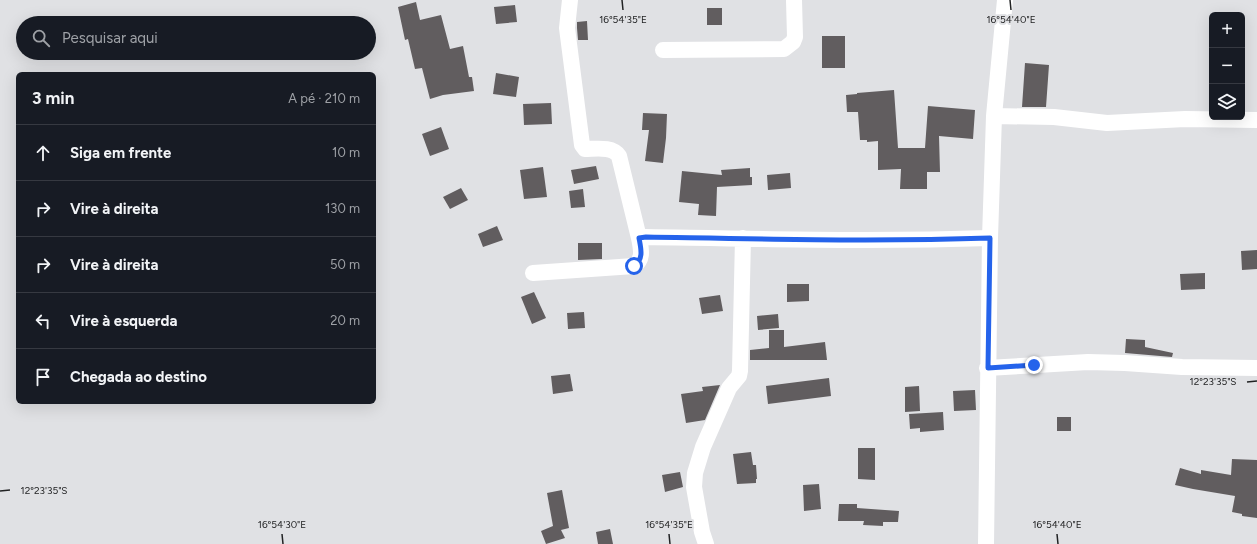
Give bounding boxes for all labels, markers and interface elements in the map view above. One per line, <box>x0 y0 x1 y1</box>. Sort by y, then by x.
map controls <box>1209 12 1245 120</box>
button: + <box>1209 12 1245 48</box>
text: 16°54'35"E <box>599 13 647 26</box>
text: 16°54'40"E <box>986 13 1036 26</box>
search box <box>16 16 376 60</box>
icon: search <box>30 27 52 49</box>
text: Pesquisar aqui <box>62 29 158 47</box>
button: − <box>1209 48 1245 84</box>
button: layers <box>1209 84 1245 120</box>
text: 3 min <box>32 88 74 108</box>
text: A pé · 210 m <box>288 91 360 106</box>
icon: ahead <box>32 142 54 164</box>
text: Siga em frente <box>70 144 171 162</box>
text: 10 m <box>332 145 360 160</box>
icon: right <box>32 198 54 220</box>
text: Vire à direita <box>70 200 159 218</box>
text: 130 m <box>325 201 360 216</box>
icon: right <box>32 254 54 276</box>
text: Vire à direita <box>70 256 159 274</box>
text: 50 m <box>330 257 360 272</box>
route start <box>625 257 643 275</box>
icon: left <box>32 310 54 332</box>
text: Vire à esquerda <box>70 312 177 330</box>
text: 20 m <box>330 313 360 328</box>
route end <box>1025 356 1043 374</box>
icon: arrive <box>32 366 54 388</box>
text: Chegada ao destino <box>70 368 207 386</box>
text: 12°23'35"S <box>1190 375 1236 388</box>
text: 12°23'35"S <box>21 484 67 497</box>
text: 16°54'30"E <box>258 518 306 531</box>
text: 16°54'35"E <box>645 518 693 531</box>
text: 16°54'40"E <box>1032 518 1082 531</box>

